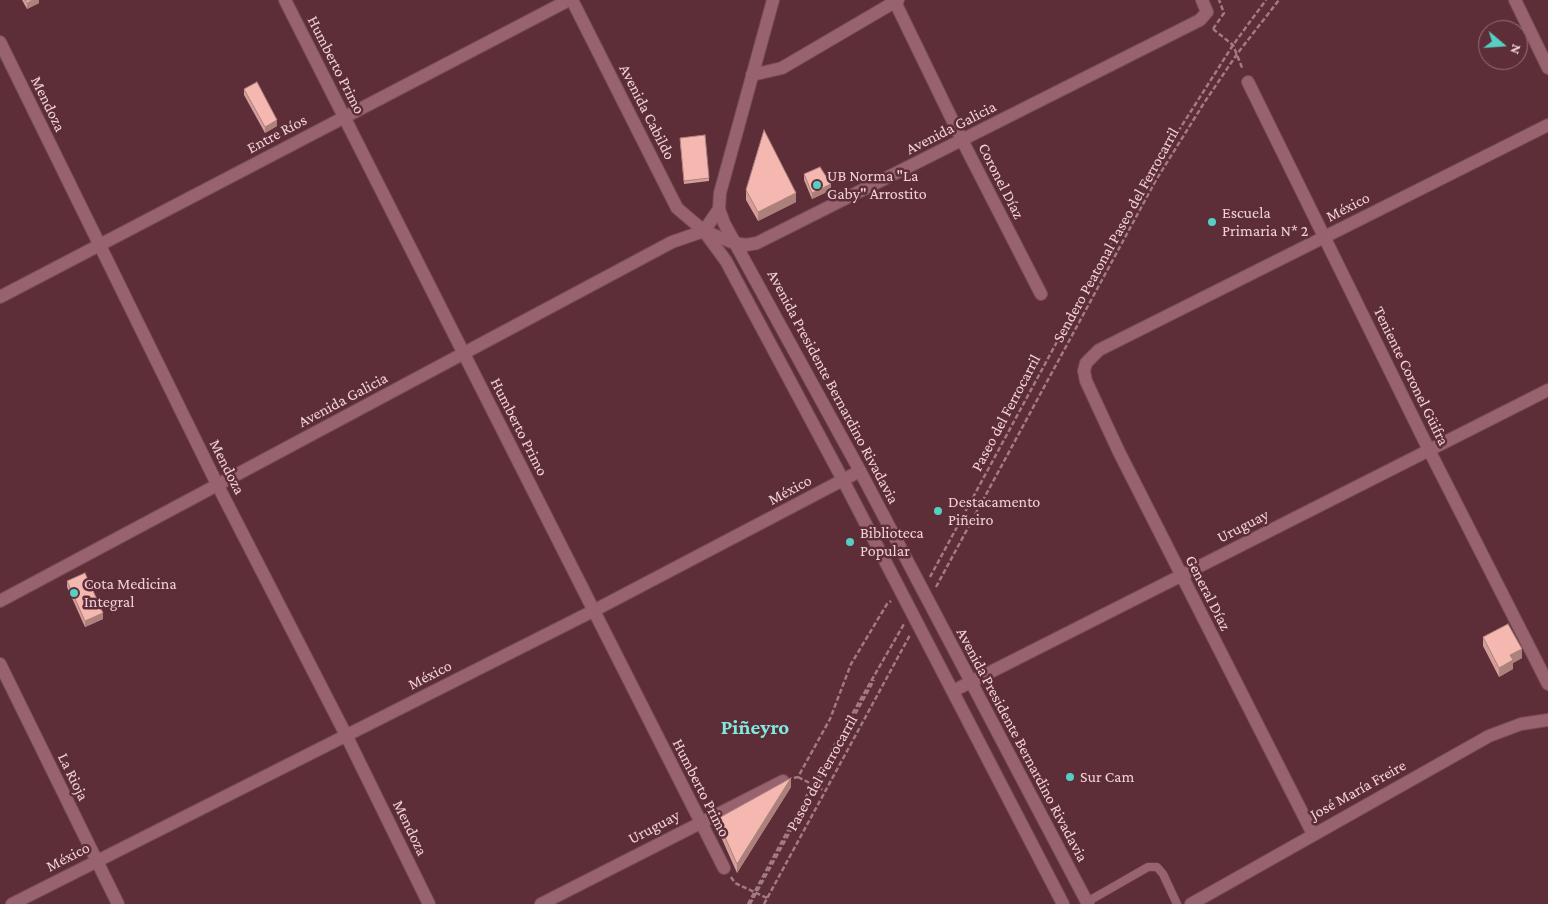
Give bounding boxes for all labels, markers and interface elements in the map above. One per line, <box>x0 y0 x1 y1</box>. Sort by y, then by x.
street label: Humberto Primo <box>303 13 369 117</box>
north arrow <box>1478 20 1528 70</box>
text: N <box>1507 42 1525 56</box>
street label: Avenida Cabildo <box>615 61 679 163</box>
street label: Mendoza <box>26 73 70 135</box>
street label: Avenida Galicia <box>903 97 999 159</box>
street label: Entre Ríos <box>244 110 310 158</box>
street label: Sendero Peatonal Paseo del Ferrocarril <box>1049 124 1183 346</box>
street label: Coronel Díaz <box>974 140 1028 222</box>
place label: UB Norma "La Gaby" Arrostito <box>827 166 927 204</box>
marker: UB Norma "La Gaby" Arrostito <box>811 179 823 191</box>
street label: México <box>1323 188 1373 226</box>
place label: Escuela Primaria N* 2 <box>1222 203 1308 241</box>
marker: Escuela Primaria N* 2 <box>1206 216 1218 228</box>
street label: Avenida Presidente Bernardino Rivadavia <box>763 267 903 507</box>
street label: Teniente Coronel Güifra <box>1369 303 1453 449</box>
street label: Paseo del Ferrocarril <box>967 351 1045 475</box>
street label: Avenida Galicia <box>295 368 391 432</box>
street label: Humberto Primo <box>486 375 552 479</box>
street label: Mendoza <box>205 436 249 498</box>
street label: México <box>765 471 815 509</box>
place label: Destacamento Piñeiro <box>948 492 1040 530</box>
marker: Destacamento Piñeiro <box>932 505 944 517</box>
street label: Uruguay <box>1214 505 1272 547</box>
place label: Biblioteca Popular <box>860 523 924 561</box>
marker: Biblioteca Popular <box>844 536 856 548</box>
street label: General Díaz <box>1181 552 1235 634</box>
place label: Cota Medicina Integral <box>84 574 177 612</box>
marker: Cota Medicina Integral <box>68 587 80 599</box>
street label: Avenida Presidente Bernardino Rivadavia <box>952 625 1092 865</box>
street label: México <box>405 656 455 694</box>
street label: Paseo del Ferrocarril <box>782 712 862 834</box>
district label: Piñeyro <box>721 715 789 741</box>
street label: Humberto Primo <box>668 736 734 840</box>
street label: La Rioja <box>53 750 93 804</box>
street label: José María Freire <box>1307 756 1409 824</box>
place label: Sur Cam <box>1080 767 1134 787</box>
marker: Sur Cam <box>1064 771 1076 783</box>
street label: Mendoza <box>388 797 432 859</box>
street label: Uruguay <box>625 806 683 848</box>
street label: México <box>43 838 93 876</box>

